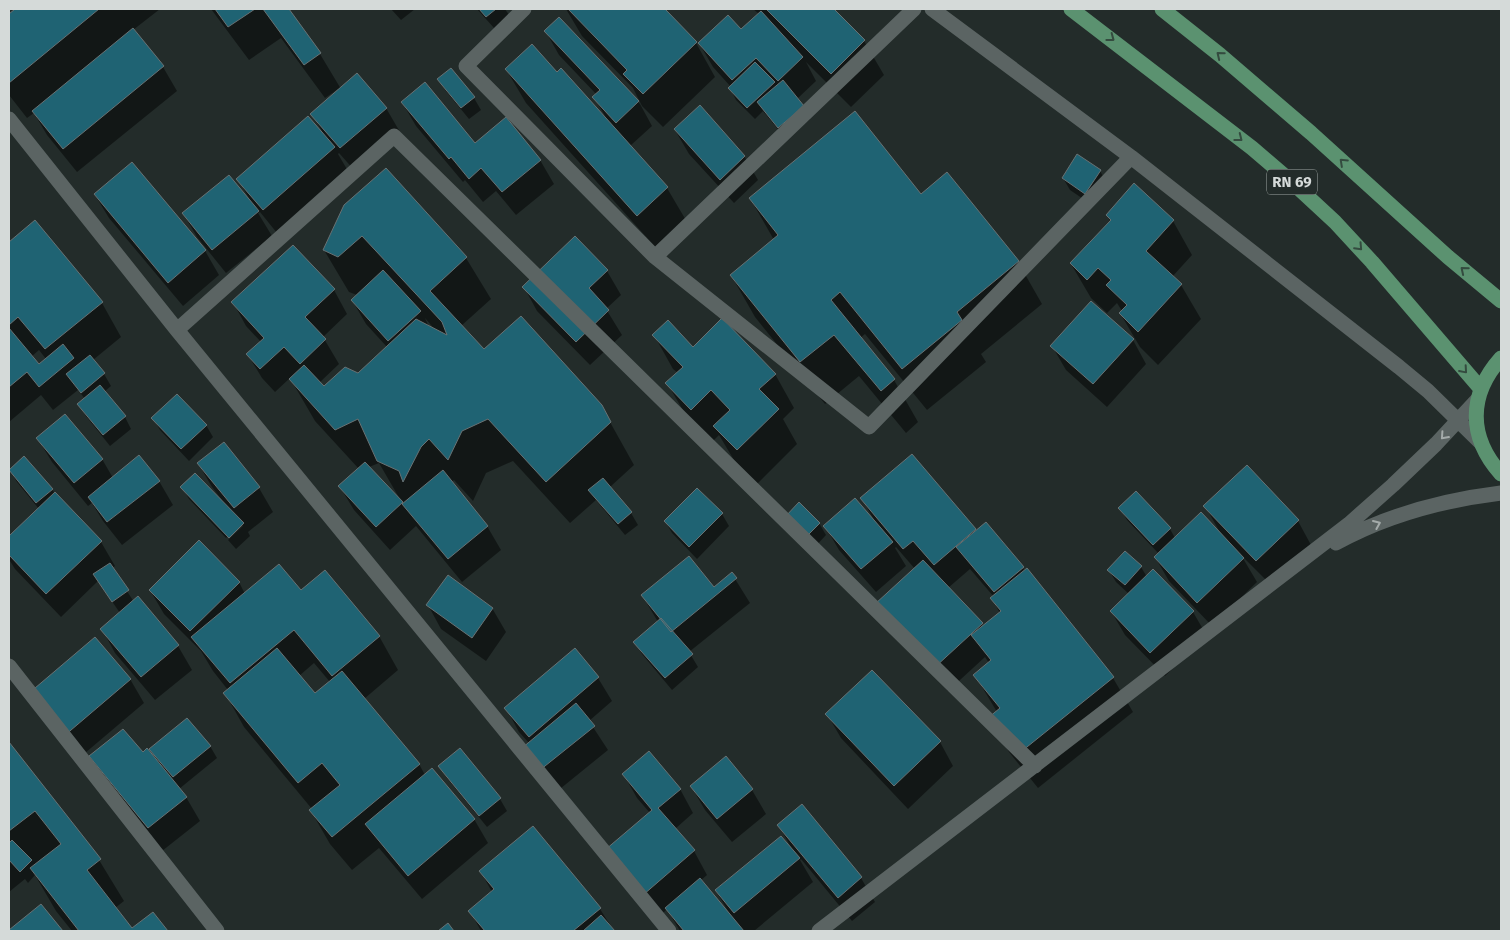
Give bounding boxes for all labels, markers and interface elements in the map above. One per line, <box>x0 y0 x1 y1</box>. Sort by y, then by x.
one-way arrow <box>1105 32 1115 41</box>
one-way arrow <box>1217 53 1226 61</box>
one-way arrow <box>1233 132 1242 140</box>
one-way arrow <box>1339 158 1348 167</box>
road number: RN 69 <box>1267 170 1317 194</box>
one-way arrow <box>1353 242 1362 251</box>
one-way arrow <box>1460 267 1469 276</box>
one-way arrow <box>1459 365 1468 374</box>
one-way arrow <box>1440 430 1449 439</box>
one-way arrow <box>1372 520 1381 530</box>

